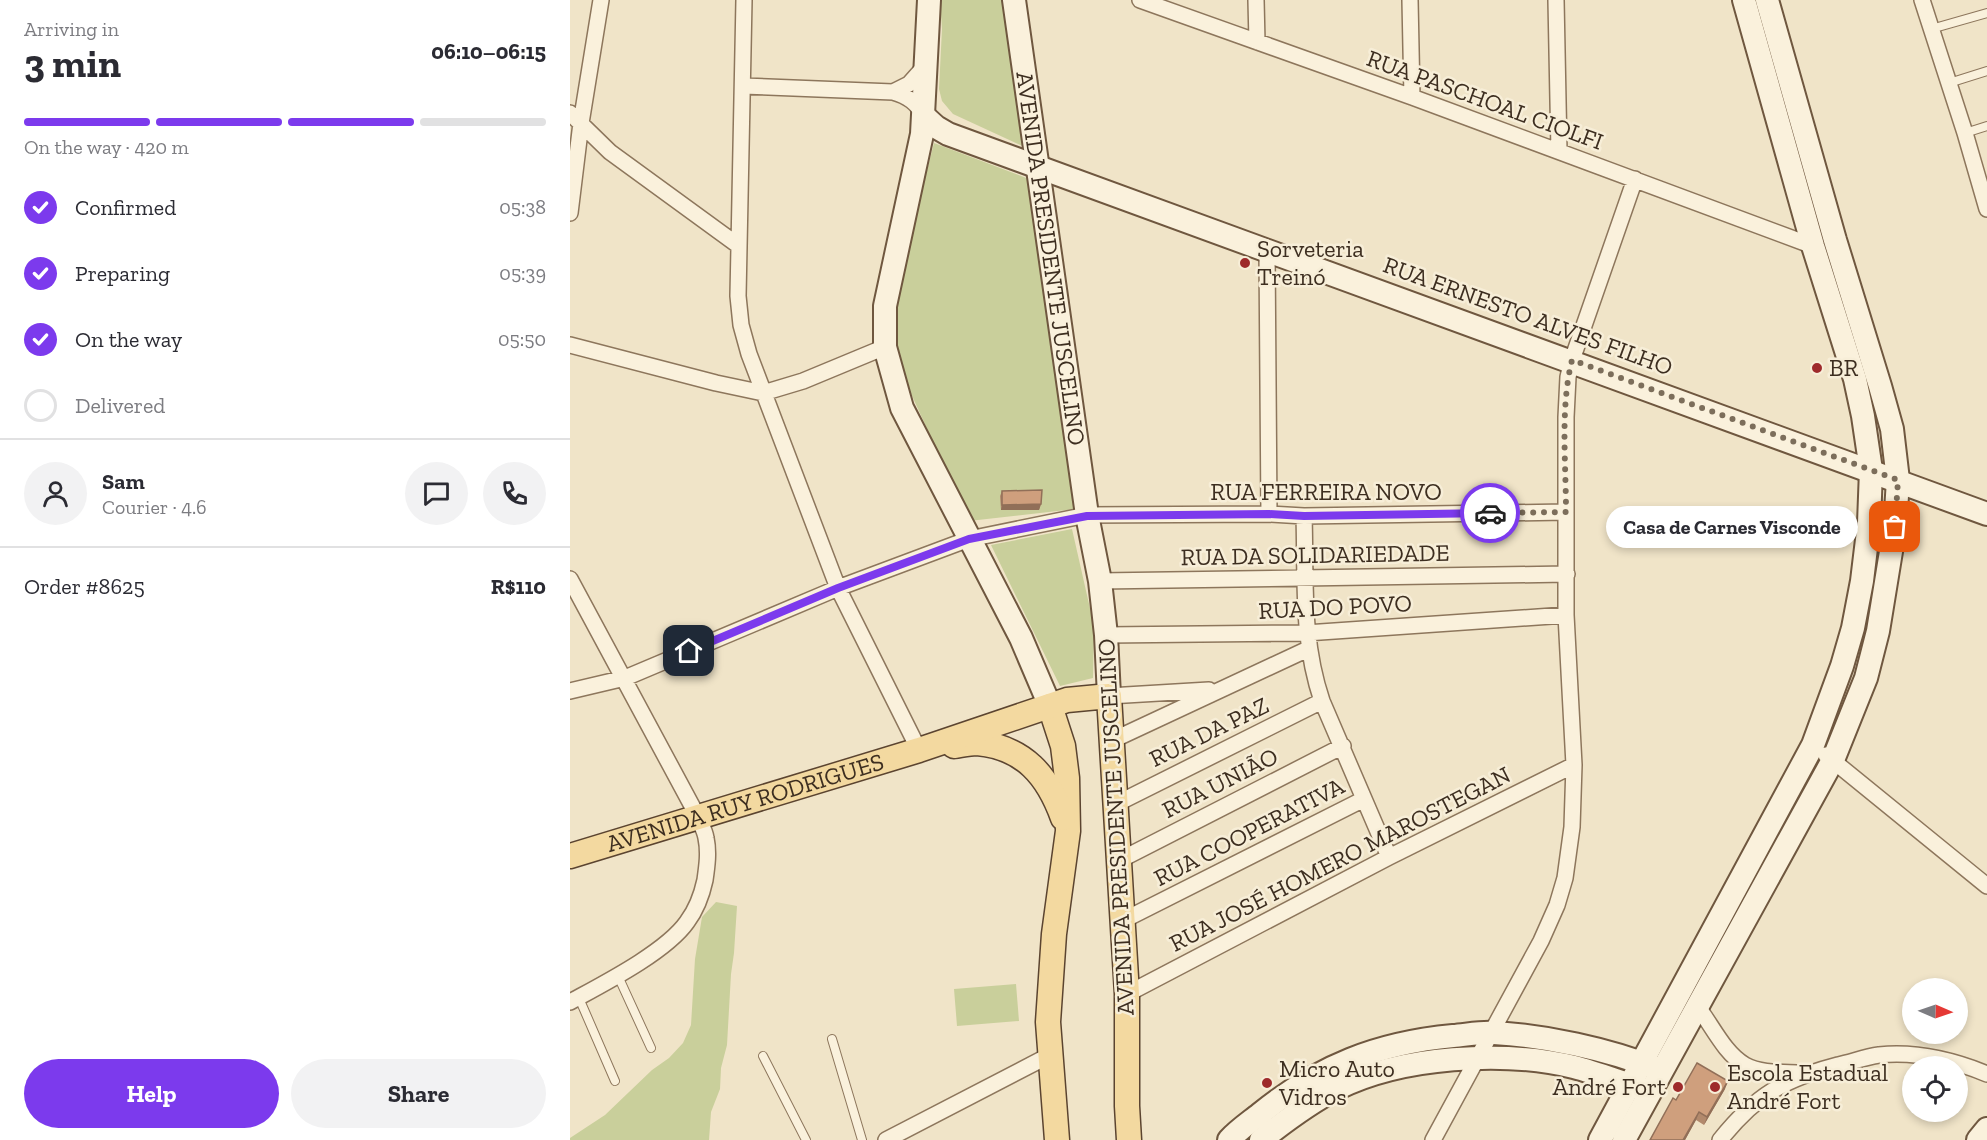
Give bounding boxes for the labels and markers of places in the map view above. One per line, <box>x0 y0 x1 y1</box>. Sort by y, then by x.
place label: Sorveteria Treinó <box>1257 234 1364 291</box>
marker: Sorveteria Treinó <box>1238 256 1252 270</box>
place label: BR <box>1829 353 1858 382</box>
marker: BR <box>1810 361 1824 375</box>
pin <box>1869 501 1920 552</box>
callout: Casa de Carnes Visconde <box>1607 506 1859 548</box>
pin <box>663 625 714 676</box>
place label: Micro Auto Vidros <box>1278 1054 1395 1111</box>
place label: Escola Estadual André Fort <box>1727 1058 1888 1115</box>
place label: André Fort <box>1553 1072 1666 1101</box>
marker: Micro Auto Vidros <box>1260 1076 1274 1090</box>
marker: André Fort <box>1671 1080 1685 1094</box>
marker: Escola Estadual André Fort <box>1708 1080 1722 1094</box>

